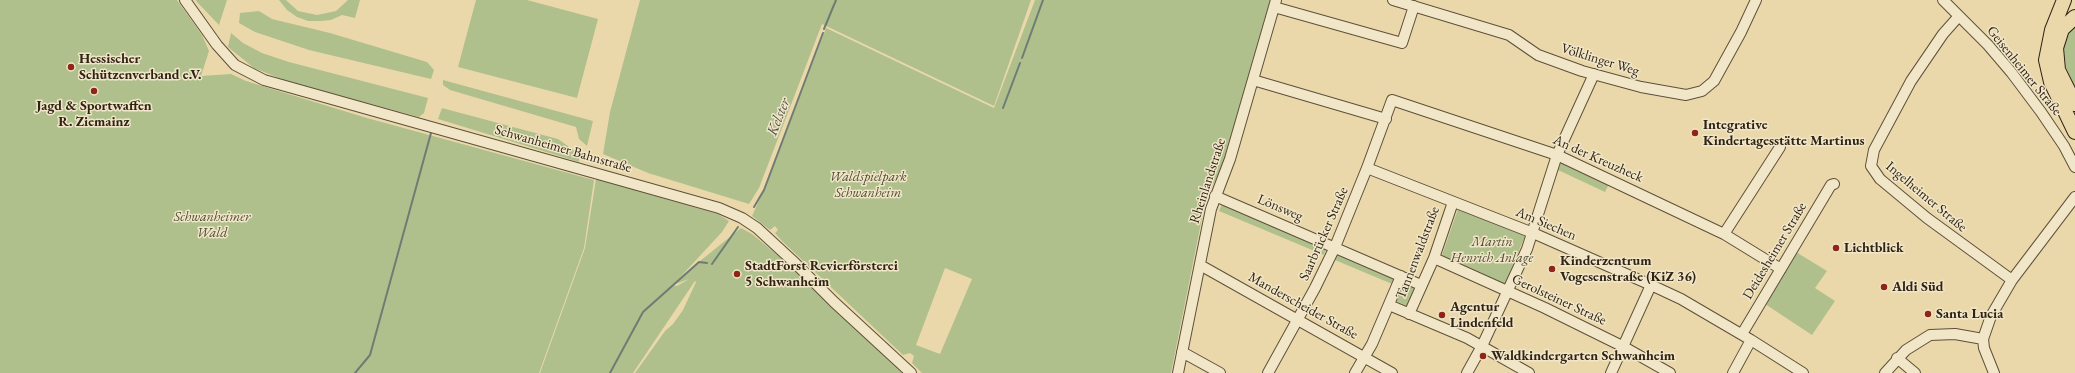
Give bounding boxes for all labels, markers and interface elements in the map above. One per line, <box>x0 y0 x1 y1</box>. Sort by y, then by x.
street label: Geisenheimer Straße <box>1983 23 2065 119</box>
street label: Völklinger Weg <box>1559 40 1641 80</box>
place label: Hessischer Schützenverband e.V. <box>79 51 202 84</box>
marker: Hessischer Schützenverband e.V. <box>66 62 76 72</box>
marker: Jagd & Sportwaffen R. Ziemainz <box>89 86 99 96</box>
water label: Kelster <box>764 96 794 138</box>
place label: Jagd & Sportwaffen R. Ziemainz <box>36 98 152 130</box>
place label: Integrative Kindertagesstätte Martinus <box>1703 117 1865 150</box>
street label: Schwanheimer Bahnstraße <box>493 121 633 177</box>
marker: Integrative Kindertagesstätte Martinus <box>1690 128 1700 138</box>
street label: An der Kreuzheck <box>1550 132 1646 186</box>
street label: Rheinlandstraße <box>1186 136 1230 226</box>
street label: Ingelheimer Straße <box>1882 158 1970 236</box>
park label: Waldspielpark Schwanheim <box>829 169 907 202</box>
street label: Saarbrücker Straße <box>1296 185 1352 283</box>
street label: Lönsweg <box>1255 191 1305 225</box>
street label: Deidesheimer Straße <box>1739 199 1811 303</box>
street label: Tannenwaldstraße <box>1393 204 1443 302</box>
street label: Am Siechen <box>1513 204 1579 244</box>
park label: Schwanheimer Wald <box>174 209 250 242</box>
park label: Martin Henrich Anlage <box>1451 234 1533 266</box>
place label: Lichtblick <box>1844 240 1904 256</box>
marker: Lichtblick <box>1831 243 1841 253</box>
place label: Kinderzentrum Vogesenstraße (KiZ 36) <box>1560 253 1696 286</box>
place label: StadtForst Revierförsterei 5 Schwanheim <box>745 258 898 290</box>
marker: Kinderzentrum Vogesenstraße (KiZ 36) <box>1547 264 1557 274</box>
marker: StadtForst Revierförsterei 5 Schwanheim <box>732 269 742 279</box>
street label: Manderscheider Straße <box>1245 269 1361 343</box>
street label: Gerolsteiner Straße <box>1509 271 1609 329</box>
place label: Aldi Süd <box>1892 279 1943 295</box>
marker: Aldi Süd <box>1879 282 1889 292</box>
place label: Agentur Lindenfeld <box>1450 299 1514 332</box>
place label: Santa Lucia <box>1936 306 2003 322</box>
marker: Santa Lucia <box>1923 309 1933 319</box>
marker: Agentur Lindenfeld <box>1437 310 1447 320</box>
place label: Waldkindergarten Schwanheim <box>1491 348 1675 364</box>
marker: Waldkindergarten Schwanheim <box>1478 351 1488 361</box>

